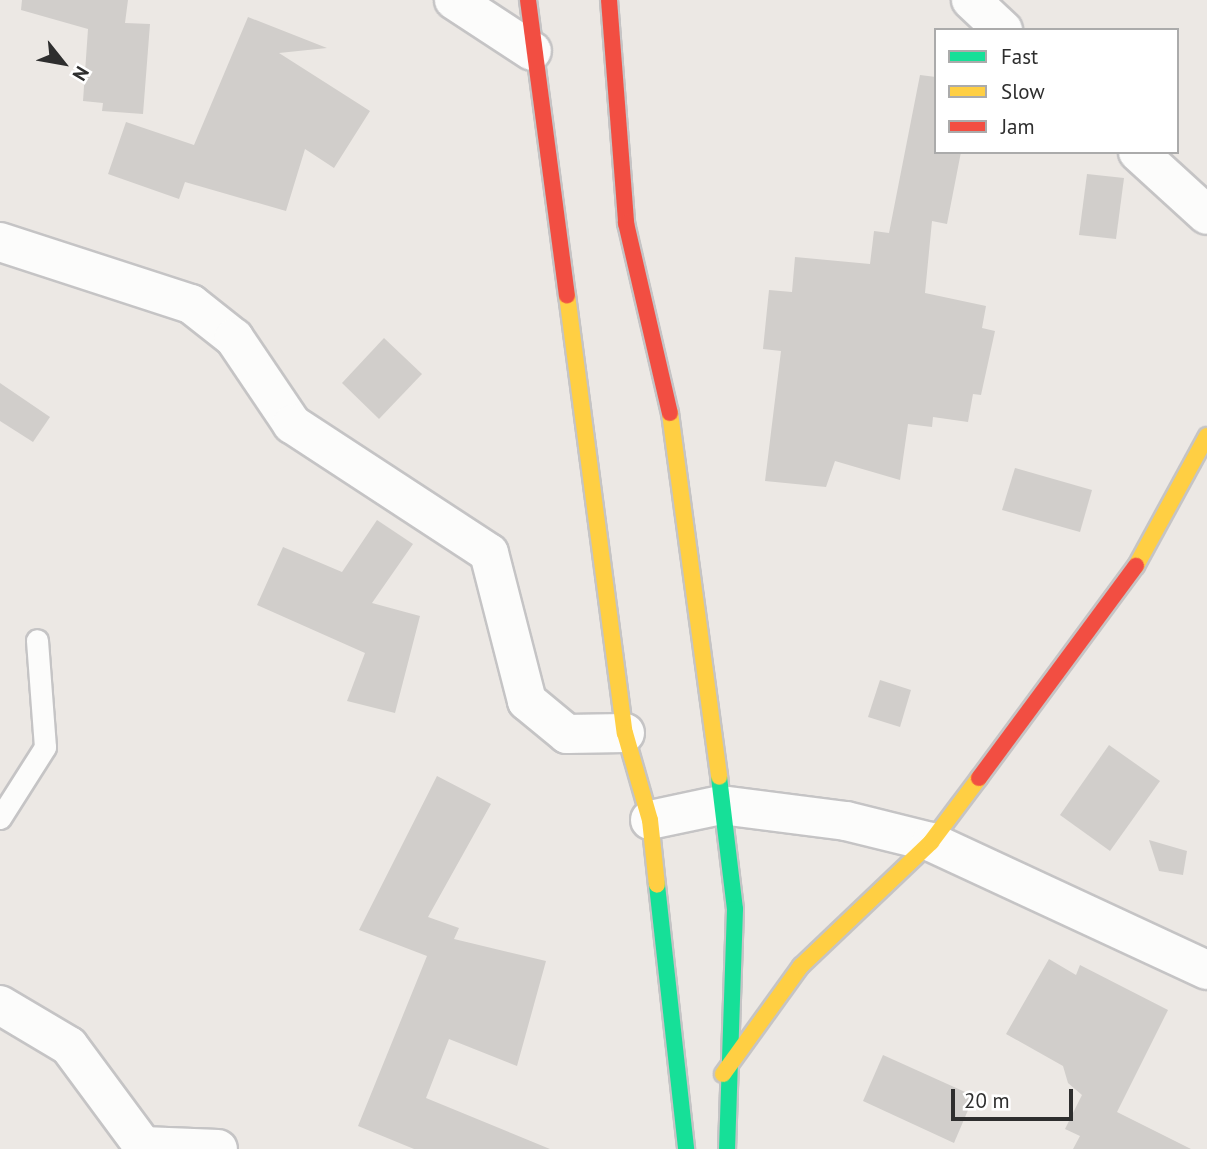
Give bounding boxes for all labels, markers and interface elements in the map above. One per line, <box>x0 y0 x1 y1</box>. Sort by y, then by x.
north arrow <box>28 28 98 98</box>
legend <box>934 28 1179 154</box>
text: Fast <box>1001 43 1038 70</box>
text: N <box>68 62 95 85</box>
text: Slow <box>1001 78 1045 105</box>
text: Jam <box>1001 113 1035 140</box>
scale bar <box>955 1076 1078 1120</box>
text: 20 m <box>964 1087 1010 1114</box>

